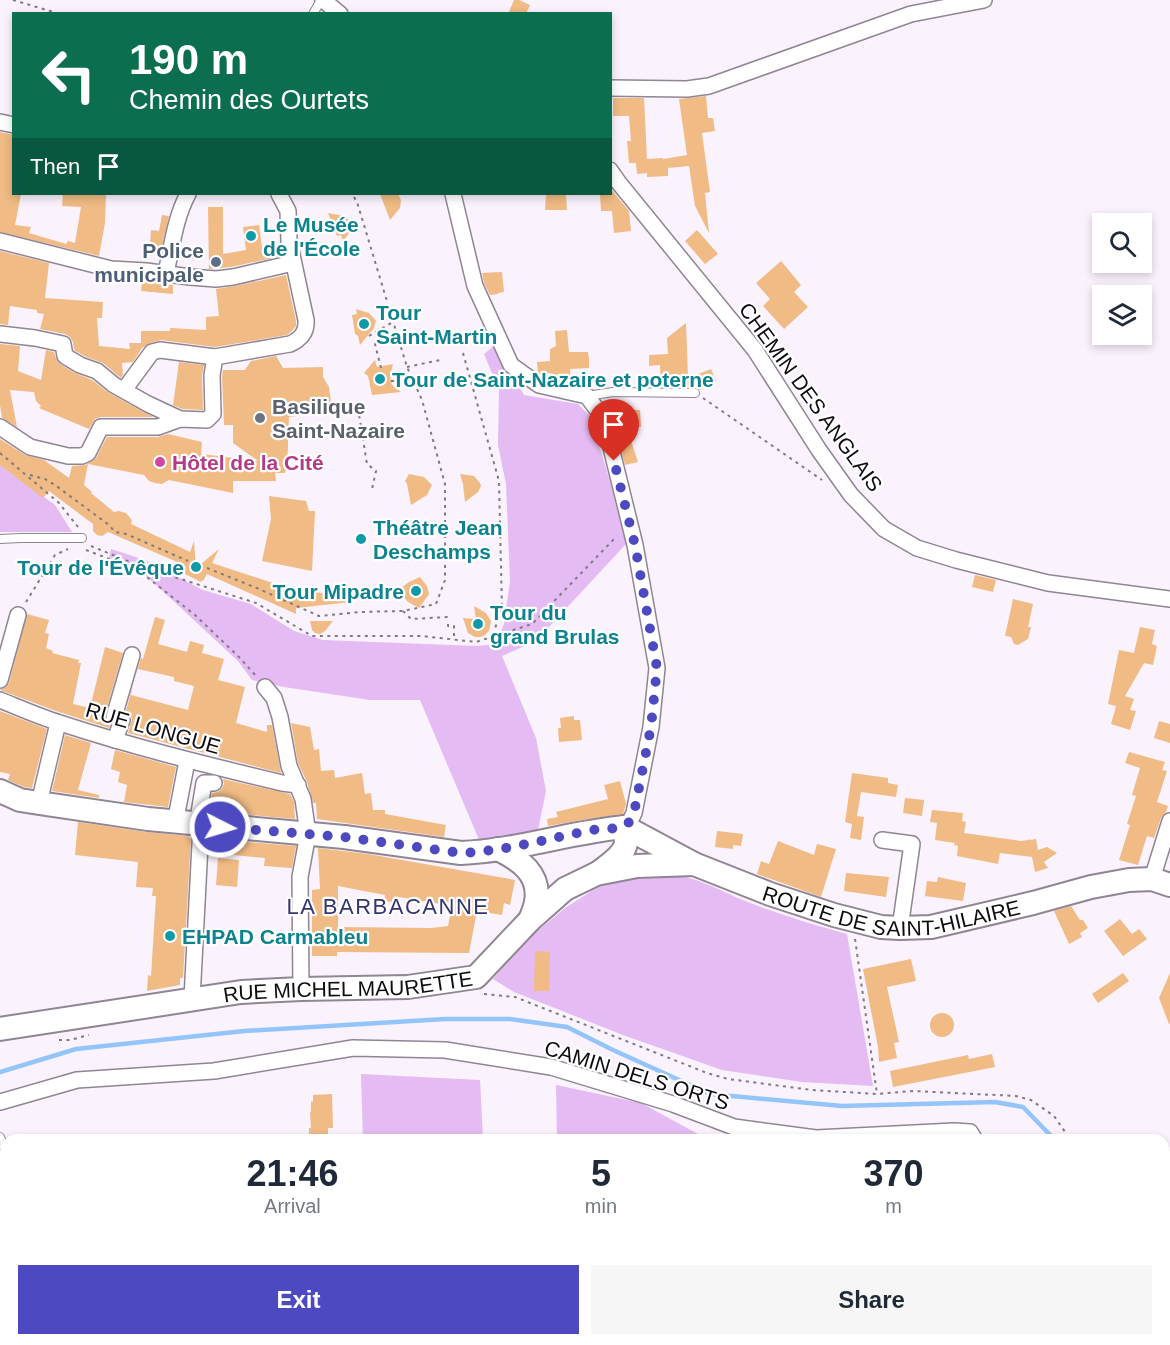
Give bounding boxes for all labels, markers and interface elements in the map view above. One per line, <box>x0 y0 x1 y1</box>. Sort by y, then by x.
icon: left <box>30 36 108 114</box>
text: 190 m <box>129 36 248 83</box>
text: Chemin des Ourtets <box>129 85 369 115</box>
icon: arrive <box>92 150 125 183</box>
text: Then <box>30 154 80 179</box>
place label: Le Musée de l'École <box>263 213 360 260</box>
map controls <box>1092 213 1152 345</box>
button: search <box>1092 213 1152 273</box>
marker: Le Musée de l'École <box>244 229 258 243</box>
place label: Police municipale <box>94 239 204 286</box>
marker: Police municipale <box>209 255 223 269</box>
button: layers <box>1092 285 1152 345</box>
street label: CHEMIN DES ANGLAIS <box>735 298 887 496</box>
place label: Tour Saint-Martin <box>376 301 497 348</box>
marker: Tour Saint-Martin <box>357 317 371 331</box>
place label: Tour de Saint-Nazaire et poterne <box>392 368 714 391</box>
marker: Tour de Saint-Nazaire et poterne <box>373 372 387 386</box>
place label: Basilique Saint-Nazaire <box>272 395 405 442</box>
pin <box>588 399 639 461</box>
icon: arrive <box>597 408 630 441</box>
marker: Basilique Saint-Nazaire <box>253 411 267 425</box>
place label: Hôtel de la Cité <box>172 451 324 474</box>
marker: Hôtel de la Cité <box>153 455 167 469</box>
place label: Théâtre Jean Deschamps <box>373 516 503 563</box>
marker: Théâtre Jean Deschamps <box>354 532 368 546</box>
place label: Tour de l'Évêque <box>17 556 184 579</box>
marker: Tour de l'Évêque <box>189 560 203 574</box>
place label: Tour Mipadre <box>273 580 404 603</box>
marker: Tour Mipadre <box>409 584 423 598</box>
place label: Tour du grand Brulas <box>490 601 620 648</box>
marker: Tour du grand Brulas <box>471 617 485 631</box>
street label: RUE LONGUE <box>83 698 223 758</box>
position arrow <box>188 795 252 859</box>
street label: ROUTE DE SAINT-HILAIRE <box>760 881 1022 940</box>
district label: LA BARBACANNE <box>287 894 489 919</box>
place label: EHPAD Carmableu <box>182 925 368 948</box>
marker: EHPAD Carmableu <box>163 929 177 943</box>
street label: RUE MICHEL MAURETTE <box>222 966 474 1006</box>
street label: CAMIN DELS ORTS <box>542 1036 732 1114</box>
text: 21:46 <box>246 1153 338 1194</box>
text: 5 <box>591 1153 611 1194</box>
text: 370 <box>863 1153 924 1194</box>
text: Arrival <box>264 1195 321 1217</box>
text: min <box>585 1195 617 1217</box>
text: m <box>885 1195 902 1217</box>
button: Exit <box>18 1265 579 1334</box>
button: Share <box>591 1265 1152 1334</box>

